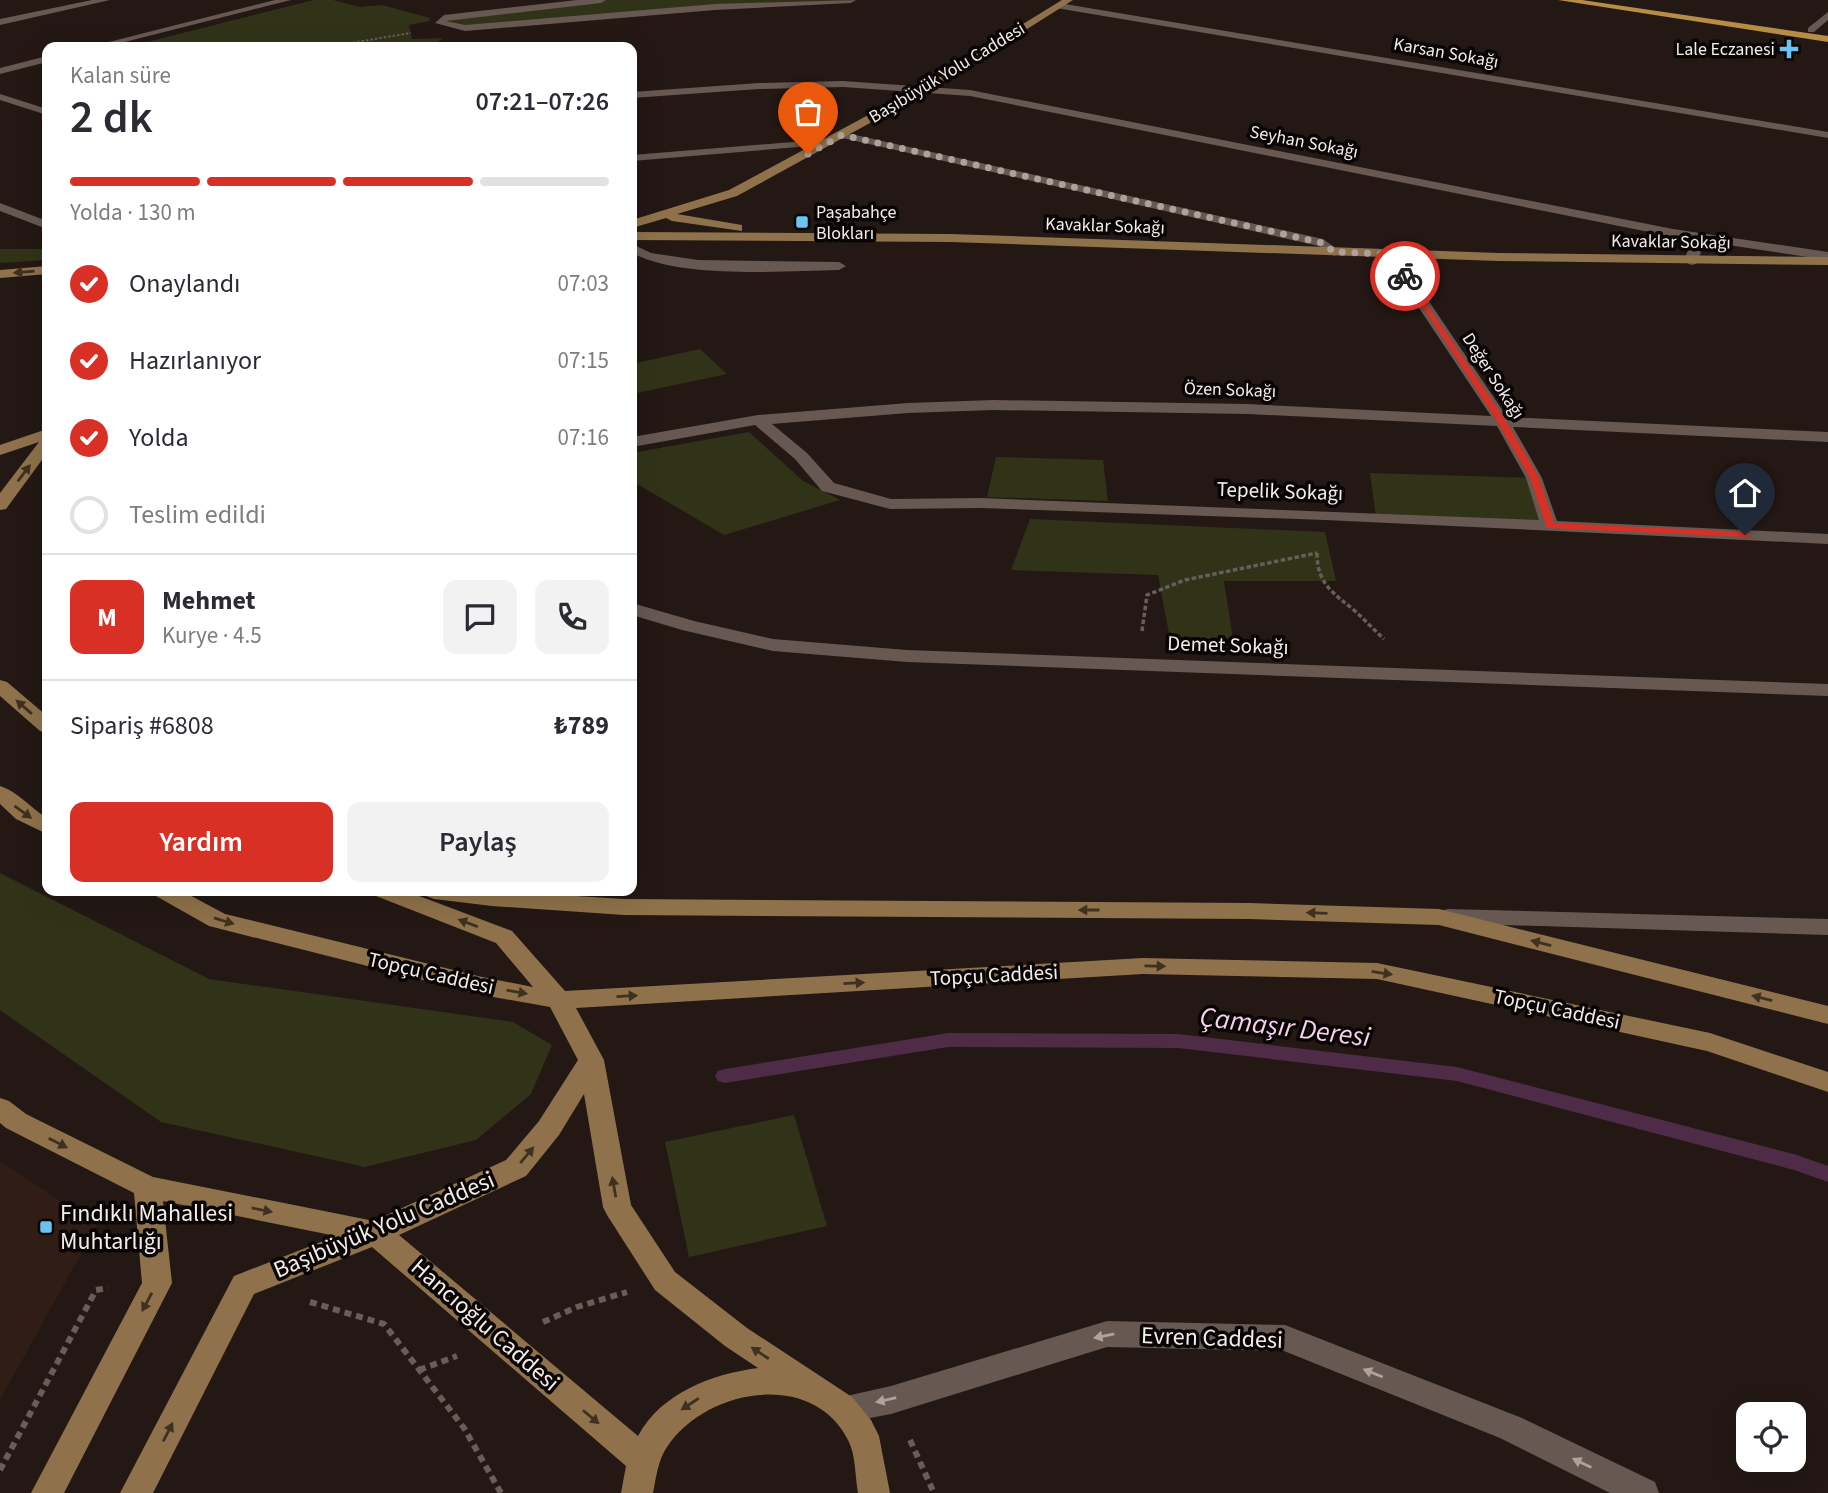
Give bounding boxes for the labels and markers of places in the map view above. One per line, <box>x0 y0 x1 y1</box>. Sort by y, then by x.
place label: Lale Eczanesi <box>1675 37 1775 62</box>
marker: Lale Eczanesi <box>1781 41 1797 57</box>
pin <box>778 82 838 154</box>
place label: Paşabahçe Blokları <box>816 200 897 246</box>
marker: Paşabahçe Blokları <box>794 214 810 230</box>
pin <box>1715 463 1775 535</box>
place label: Fındıklı Mahallesi Muhtarlığı <box>60 1196 233 1259</box>
marker: Fındıklı Mahallesi Muhtarlığı <box>38 1219 54 1235</box>

